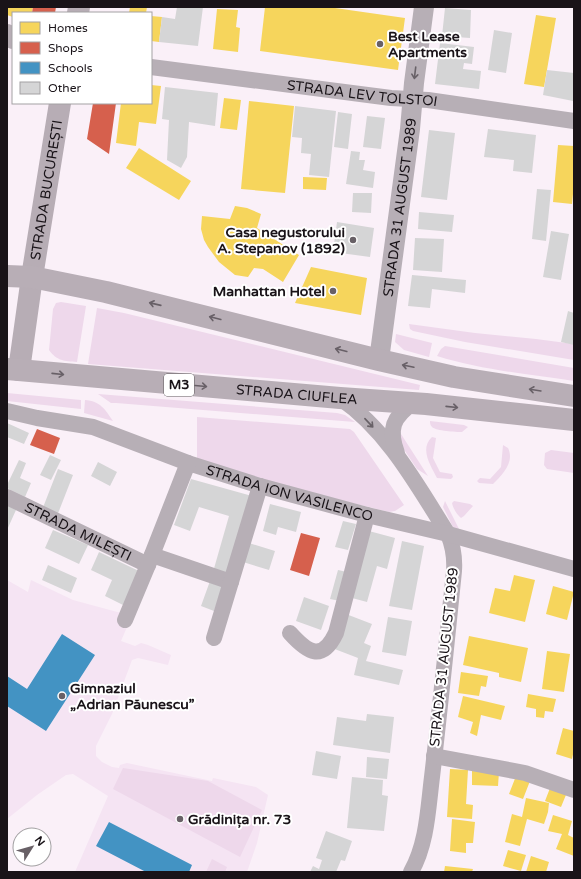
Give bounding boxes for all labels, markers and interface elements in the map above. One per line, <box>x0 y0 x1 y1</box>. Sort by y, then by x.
legend <box>12 12 152 104</box>
text: Homes <box>48 21 88 35</box>
place label: Best Lease Apartments <box>388 28 467 61</box>
marker: Best Lease Apartments <box>375 39 385 49</box>
text: Shops <box>48 41 83 55</box>
text: Schools <box>48 61 93 75</box>
one-way arrow <box>411 67 419 80</box>
street label: STRADA LEV TOLSTOI <box>286 76 439 110</box>
text: Other <box>48 81 81 95</box>
street label: STRADA 31 AUGUST 1989 <box>379 117 419 298</box>
street label: STRADA BUCUREȘTI <box>26 119 66 261</box>
place label: Casa negustorului A. Stepanov (1892) <box>217 224 345 257</box>
marker: Casa negustorului A. Stepanov (1892) <box>348 235 358 245</box>
place label: Manhattan Hotel <box>213 283 325 300</box>
marker: Manhattan Hotel <box>328 286 338 296</box>
one-way arrow <box>149 299 162 307</box>
one-way arrow <box>209 314 222 322</box>
one-way arrow <box>335 346 348 354</box>
one-way arrow <box>402 362 415 370</box>
one-way arrow <box>51 370 64 378</box>
road number: M3 <box>164 374 194 396</box>
street label: STRADA CIUFLEA <box>235 380 358 408</box>
one-way arrow <box>194 383 207 390</box>
one-way arrow <box>529 386 542 394</box>
one-way arrow <box>445 403 458 410</box>
one-way arrow <box>365 418 374 428</box>
street label: STRADA ION VASILENCO <box>204 461 375 525</box>
street label: STRADA MILEȘTI <box>22 498 134 564</box>
street label: STRADA 31 AUGUST 1989 <box>426 567 462 747</box>
place label: Gimnaziul „Adrian Păunescu” <box>70 680 194 713</box>
marker: Gimnaziul „Adrian Păunescu” <box>57 691 67 701</box>
place label: Grădinița nr. 73 <box>188 811 292 829</box>
marker: Grădinița nr. 73 <box>175 814 185 824</box>
north arrow <box>12 827 52 867</box>
text: N <box>32 834 47 849</box>

